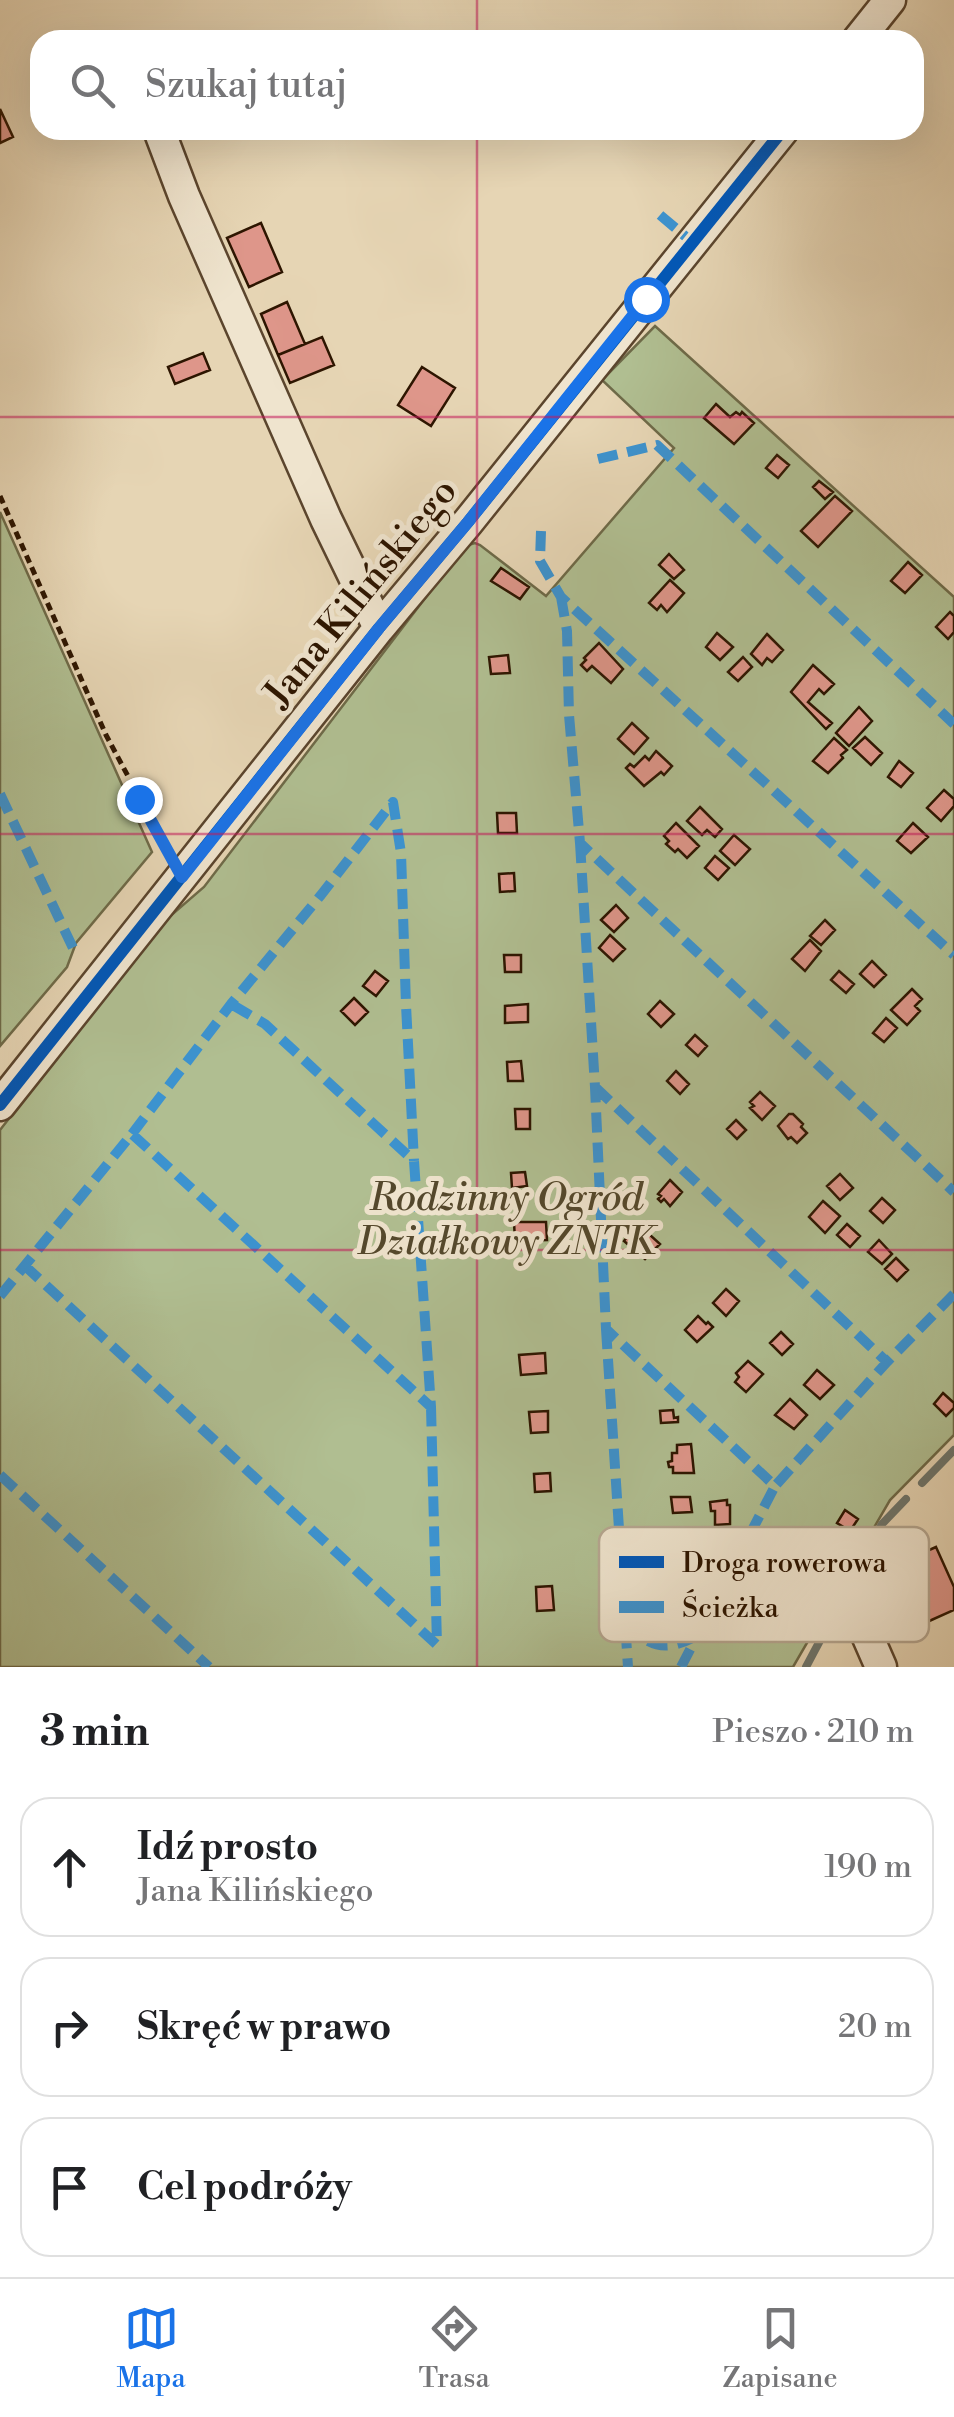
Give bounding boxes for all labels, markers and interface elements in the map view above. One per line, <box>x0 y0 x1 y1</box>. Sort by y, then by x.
search box <box>30 30 924 140</box>
icon: search <box>65 58 120 113</box>
text: Szukaj tutaj <box>145 62 348 109</box>
route start <box>624 277 670 323</box>
street label: Jana Kilińskiego <box>253 469 468 718</box>
route end <box>117 777 163 823</box>
park label: Rodzinny Ogród Działkowy ZNTK <box>357 1175 659 1266</box>
legend <box>599 1527 929 1642</box>
text: Droga rowerowa <box>682 1546 887 1581</box>
text: Ścieżka <box>682 1589 780 1626</box>
text: 3 min <box>40 1706 149 1759</box>
text: Pieszo · 210 m <box>712 1712 914 1752</box>
text: Idź prosto <box>137 1824 318 1871</box>
icon: ahead <box>42 1840 97 1895</box>
text: 190 m <box>824 1847 912 1887</box>
text: Jana Kilińskiego <box>137 1871 374 1911</box>
icon: right <box>42 2000 97 2055</box>
text: Skręć w prawo <box>137 2004 391 2051</box>
text: 20 m <box>838 2007 912 2047</box>
icon: arrive <box>42 2160 97 2215</box>
text: Cel podróży <box>137 2164 352 2211</box>
tab: Mapa <box>116 2301 186 2396</box>
tab: Trasa <box>419 2301 490 2396</box>
tab: Zapisane <box>722 2301 838 2396</box>

